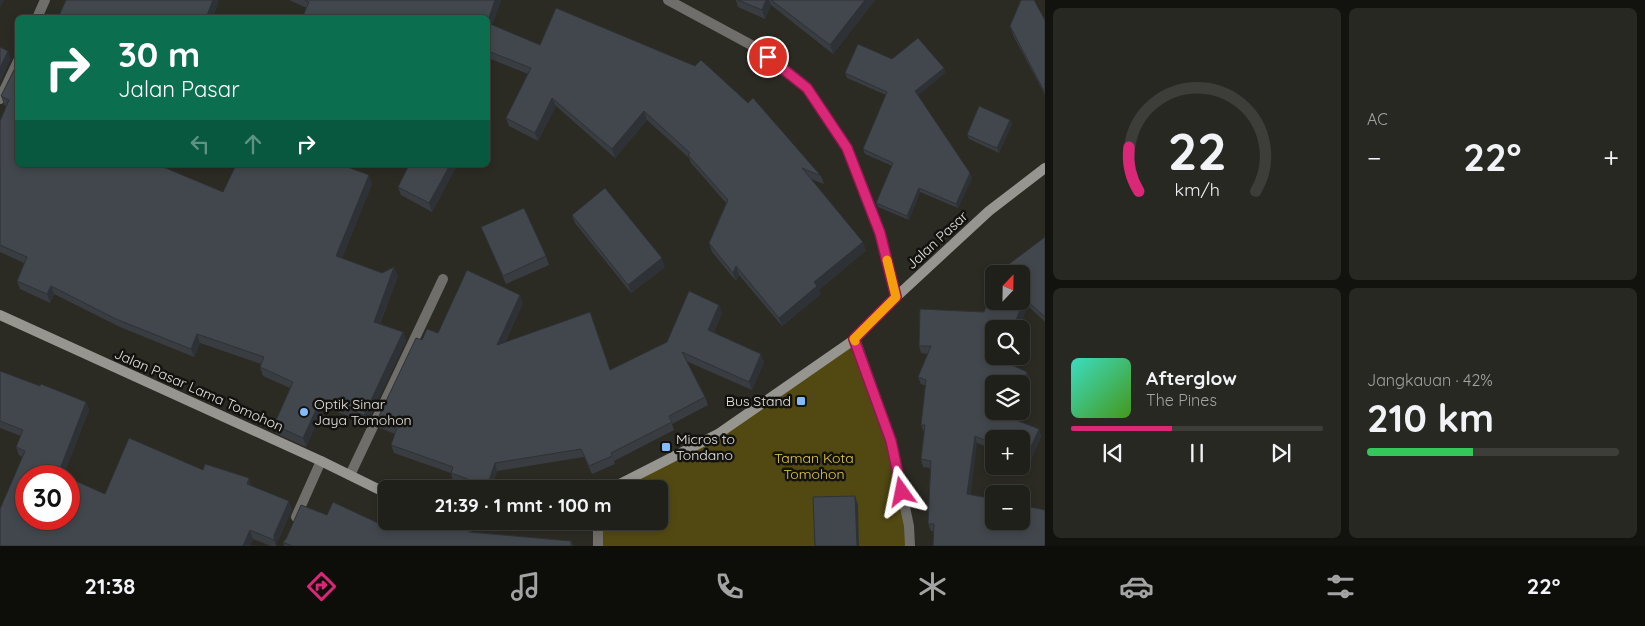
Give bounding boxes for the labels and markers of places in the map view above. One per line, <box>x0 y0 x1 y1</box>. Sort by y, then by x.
pin <box>747 36 789 78</box>
place label: Bus Stand <box>726 392 791 410</box>
place label: Optik Sinar Jaya Tomohon <box>314 395 412 429</box>
marker: Bus Stand <box>795 395 807 407</box>
marker: Optik Sinar Jaya Tomohon <box>298 406 310 418</box>
place label: Micros to Tondano <box>676 430 735 464</box>
marker: Micros to Tondano <box>660 441 672 453</box>

